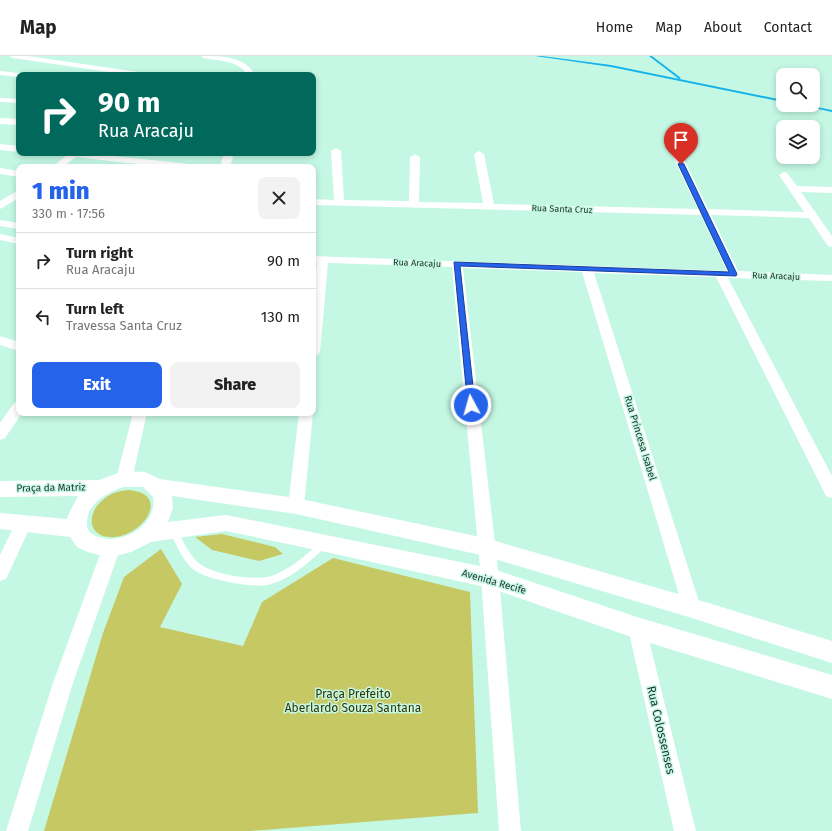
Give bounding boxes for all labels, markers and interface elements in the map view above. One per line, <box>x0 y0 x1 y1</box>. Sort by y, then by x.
text: Map <box>20 16 57 39</box>
text: Home <box>596 19 633 36</box>
text: Map <box>655 19 682 36</box>
text: About <box>704 19 742 36</box>
text: Contact <box>764 19 812 36</box>
map controls <box>776 68 820 164</box>
button: search <box>776 68 820 112</box>
text: 90 m <box>98 86 160 119</box>
icon: right <box>32 88 84 140</box>
text: Rua Aracaju <box>98 120 194 142</box>
button: layers <box>776 120 820 164</box>
pin <box>664 123 698 164</box>
icon: arrive <box>670 129 692 151</box>
text: 1 min <box>32 177 90 205</box>
button: close <box>258 177 300 219</box>
street label: Rua Santa Cruz <box>531 203 593 215</box>
text: 330 m · 17:56 <box>32 206 105 221</box>
text: Turn right <box>66 244 133 262</box>
icon: right <box>32 250 54 272</box>
text: 90 m <box>267 252 300 270</box>
street label: Rua Aracaju <box>393 257 441 269</box>
text: Rua Aracaju <box>66 262 135 277</box>
street label: Rua Aracaju <box>752 270 800 282</box>
text: Turn left <box>66 300 124 318</box>
icon: left <box>32 306 54 328</box>
text: 130 m <box>261 308 300 326</box>
text: Travessa Santa Cruz <box>66 318 182 333</box>
button: Exit <box>32 362 162 408</box>
button: Share <box>170 362 300 408</box>
position arrow <box>450 384 492 426</box>
street label: Rua Princesa Isabel <box>621 394 659 482</box>
street label: Praça da Matriz <box>16 481 86 495</box>
street label: Avenida Recife <box>460 567 528 597</box>
street label: Rua Colossenses <box>644 684 678 776</box>
park label: Praça Prefeito Aberlardo Souza Santana <box>285 687 421 715</box>

